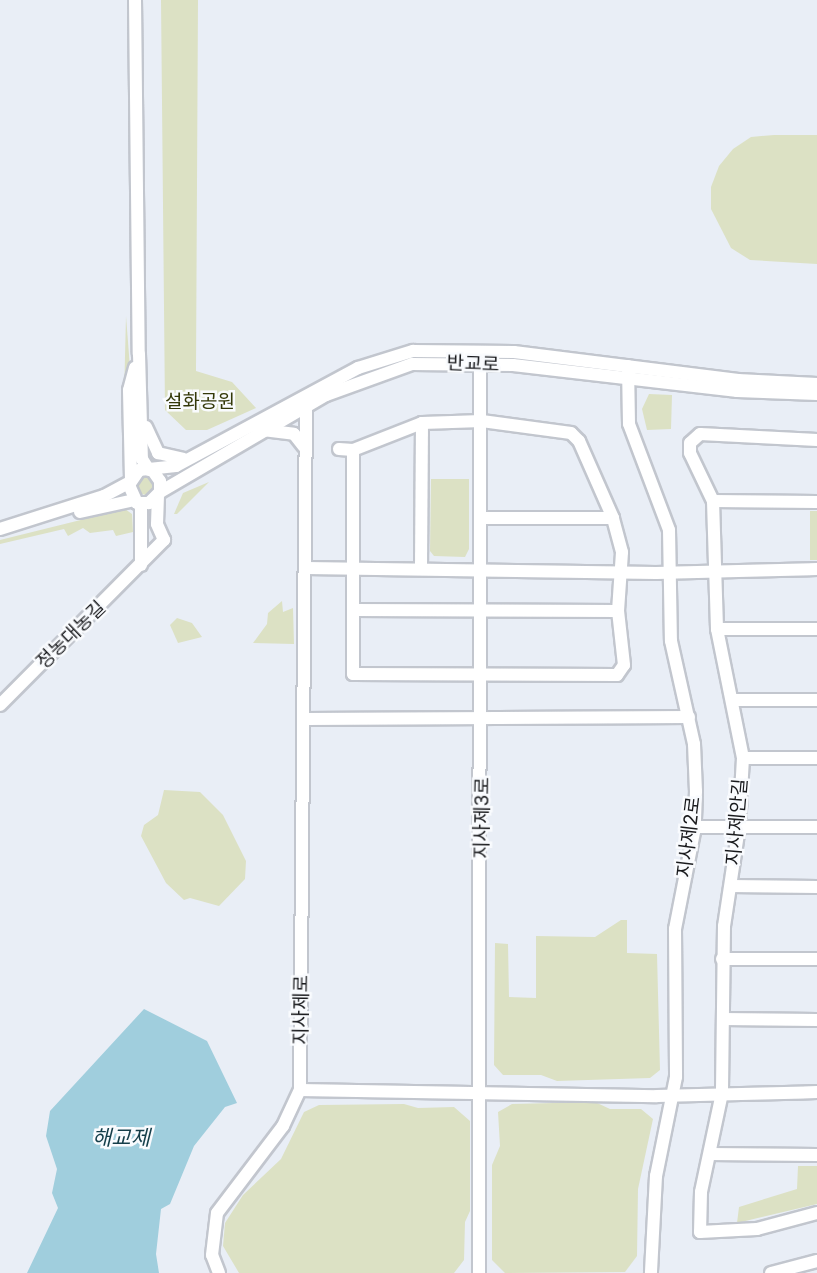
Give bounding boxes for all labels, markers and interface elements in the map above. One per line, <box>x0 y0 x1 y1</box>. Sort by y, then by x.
street label: 반교로 <box>446 352 500 376</box>
park label: 설화공원 <box>165 391 235 413</box>
street label: 정농대농길 <box>32 596 110 674</box>
street label: 지사제3로 <box>470 777 494 859</box>
street label: 지사제안길 <box>722 777 752 867</box>
street label: 지사제2로 <box>673 795 705 879</box>
street label: 지사제로 <box>289 975 313 1045</box>
water label: 해교제 <box>92 1125 150 1151</box>

